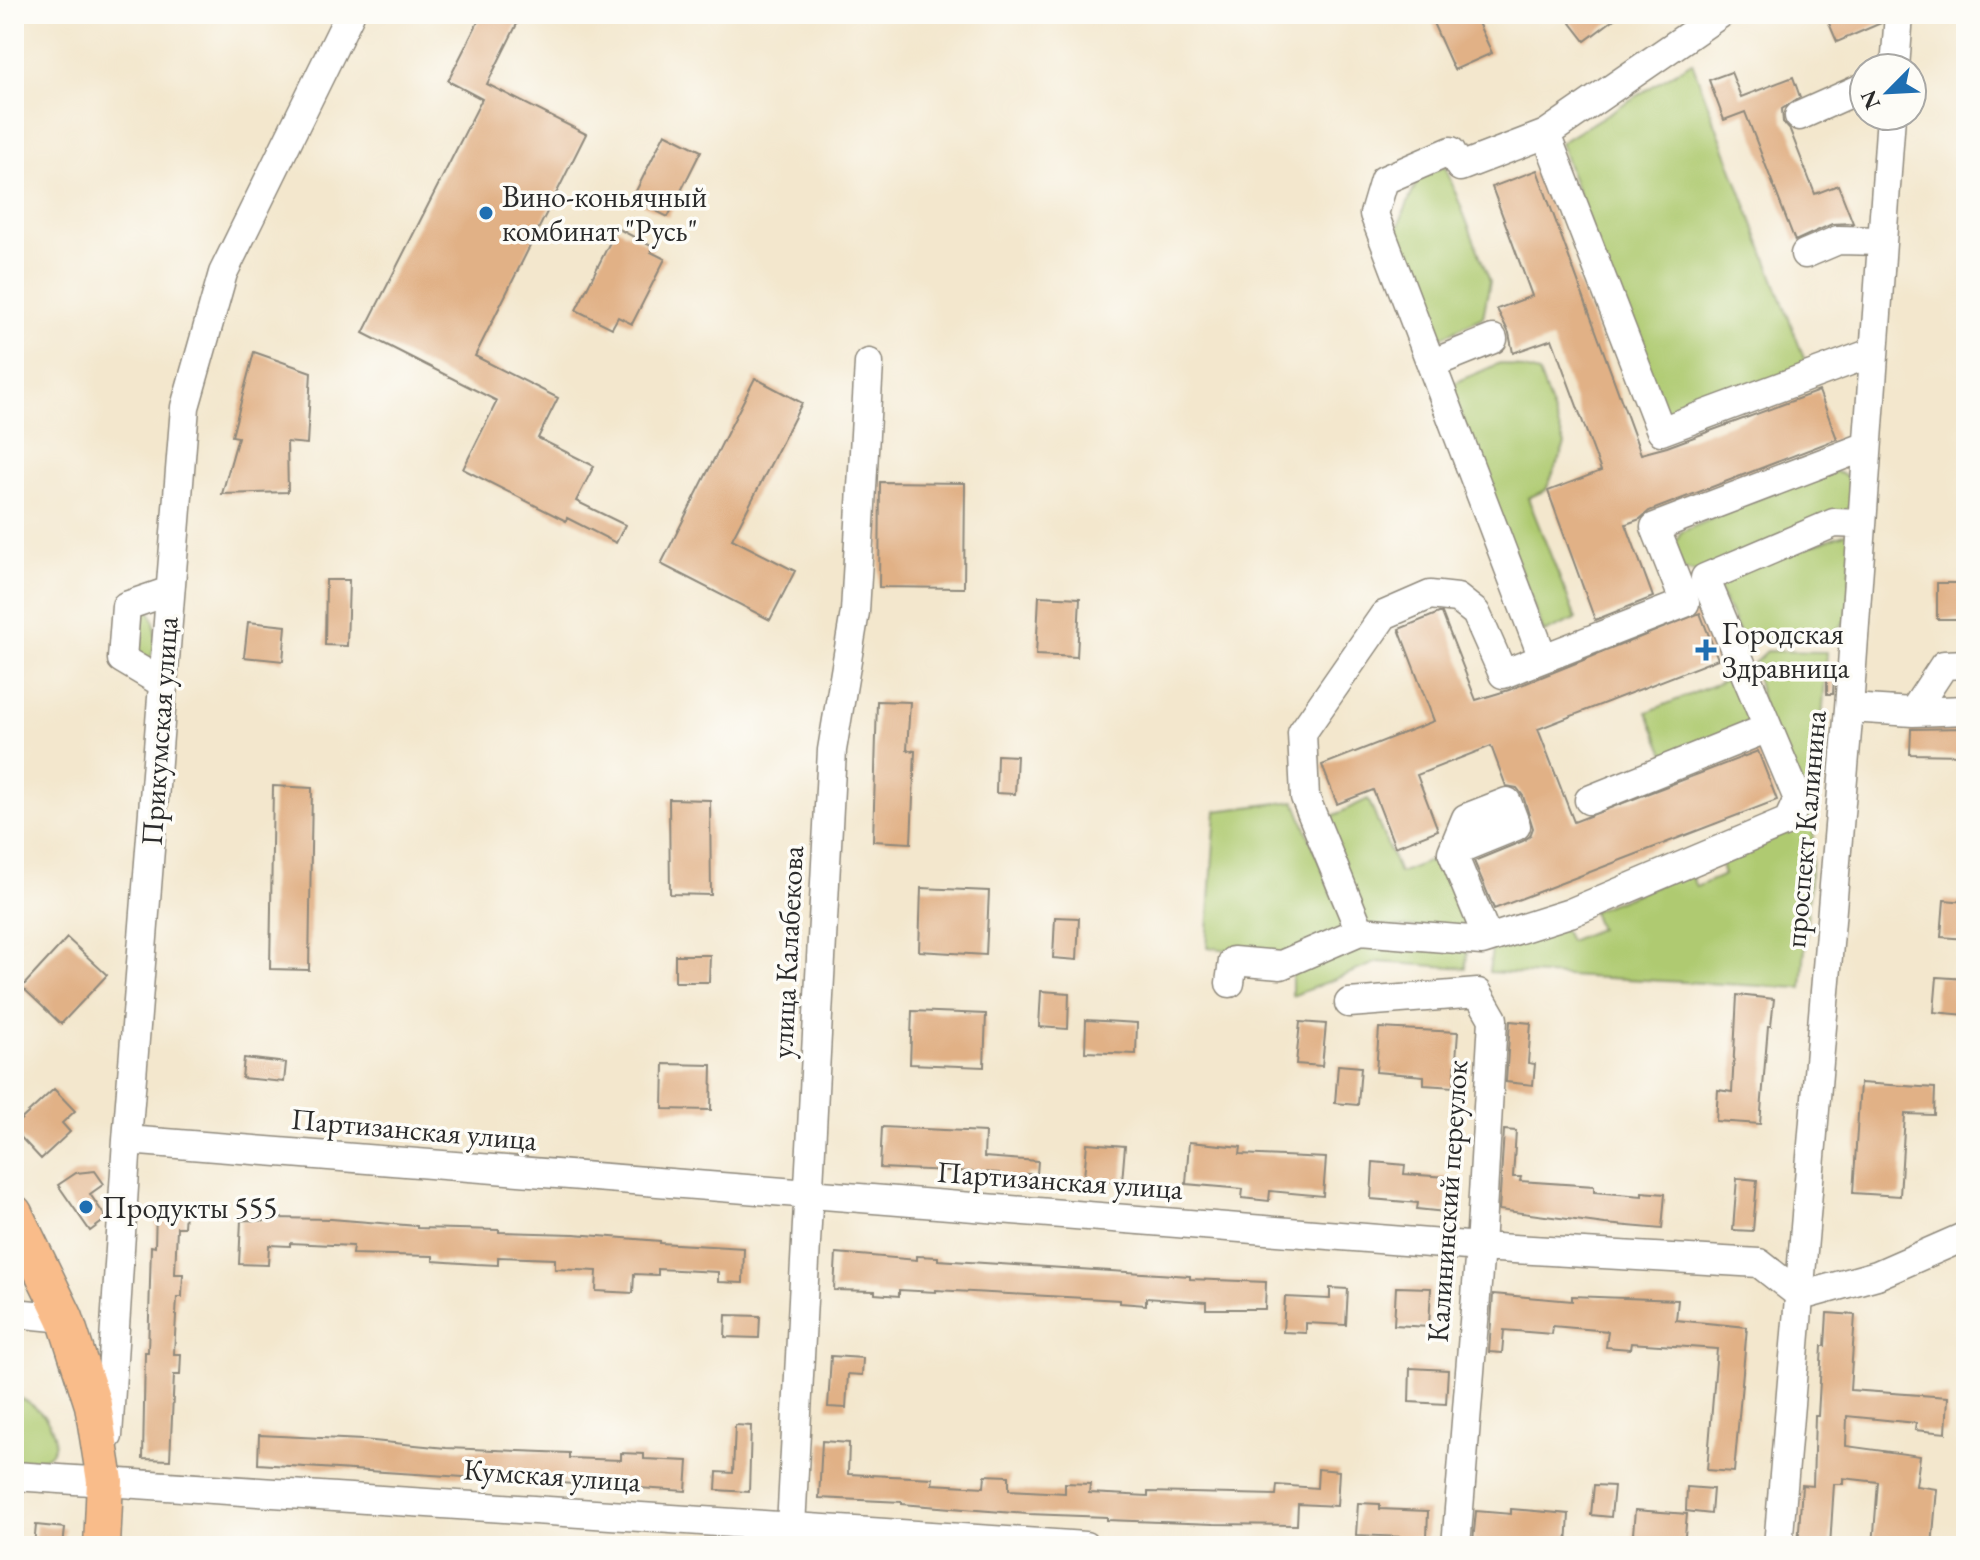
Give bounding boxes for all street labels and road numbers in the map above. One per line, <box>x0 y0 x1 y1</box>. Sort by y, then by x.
street label: Прикумская улица <box>132 615 186 847</box>
street label: проспект Калинина <box>1775 709 1835 949</box>
street label: улица Калабекова <box>762 845 812 1059</box>
street label: Калининский переулок <box>1418 1058 1476 1344</box>
street label: Партизанская улица <box>289 1099 539 1159</box>
street label: Партизанская улица <box>936 1152 1184 1208</box>
street label: Кумская улица <box>462 1449 642 1501</box>

